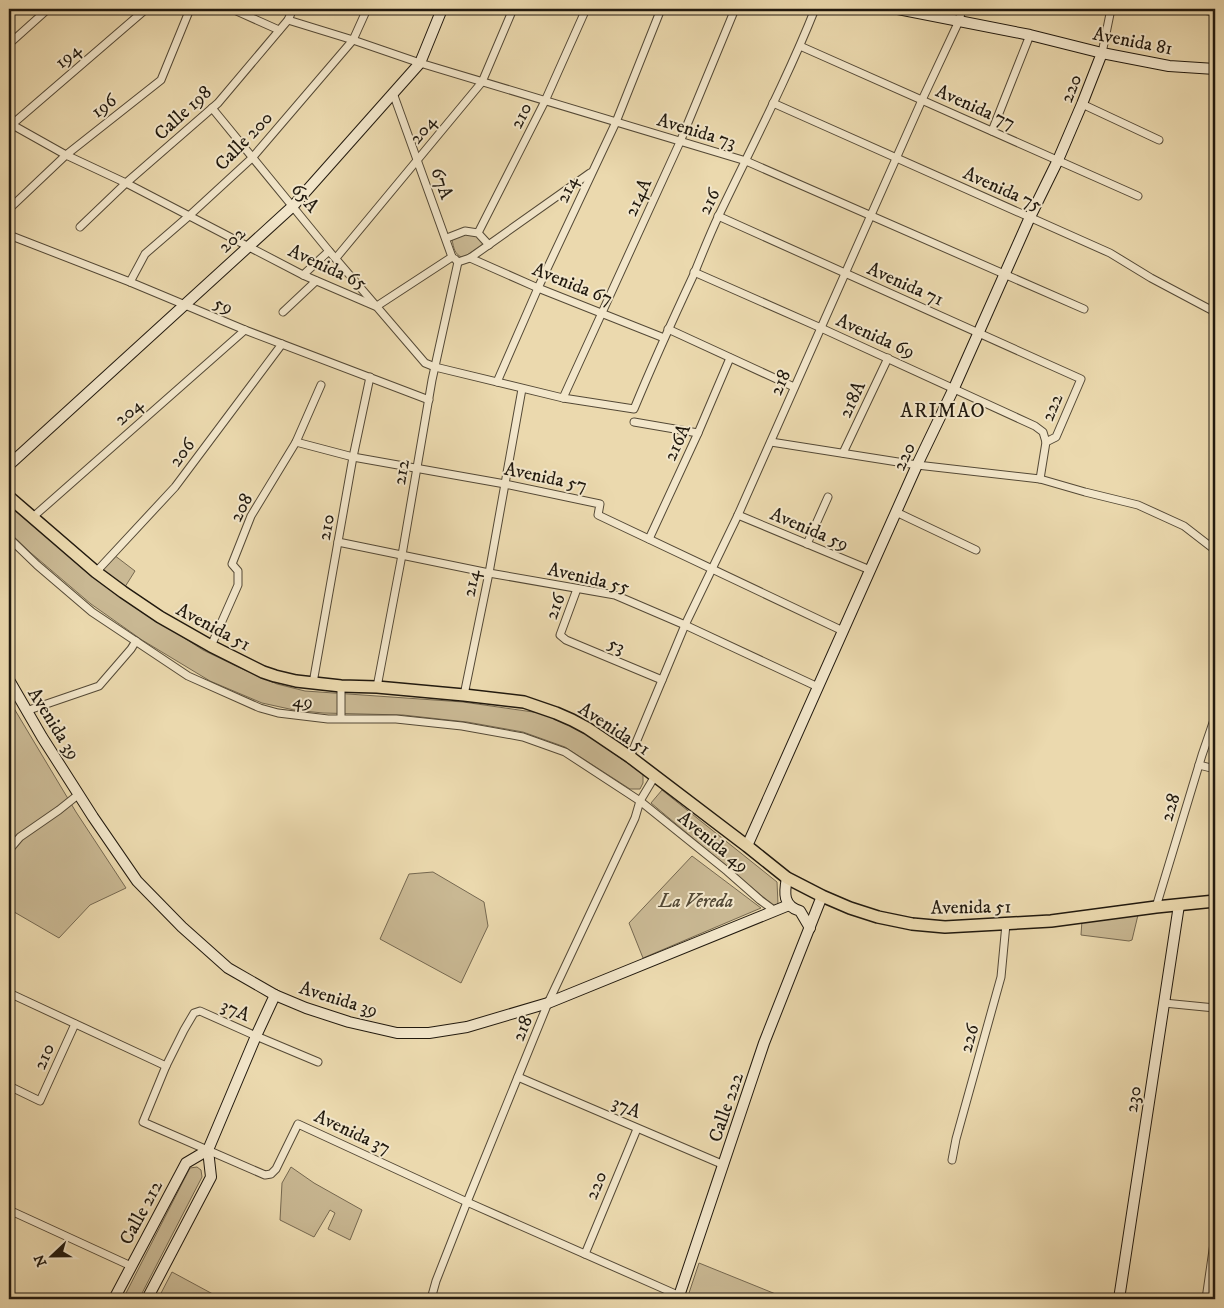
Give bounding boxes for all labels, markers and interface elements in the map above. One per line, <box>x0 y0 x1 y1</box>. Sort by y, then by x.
street label: Avenida 81 <box>1091 22 1175 60</box>
street label: 194 <box>50 38 87 74</box>
street label: 220 <box>1055 71 1087 106</box>
street label: Avenida 77 <box>932 80 1019 135</box>
street label: Calle 198 <box>150 81 216 145</box>
street label: 196 <box>86 88 122 123</box>
street label: 210 <box>505 99 538 133</box>
street label: Calle 200 <box>210 107 278 176</box>
street label: Avenida 73 <box>654 109 739 154</box>
street label: 204 <box>405 110 442 149</box>
street label: Avenida 75 <box>959 162 1046 217</box>
street label: 67A <box>425 165 458 203</box>
street label: 214 <box>551 171 584 207</box>
street label: 214A <box>620 174 657 220</box>
street label: 65A <box>286 179 324 218</box>
street label: 216 <box>693 184 726 218</box>
street label: 202 <box>214 221 251 258</box>
street label: Avenida 65 <box>285 239 371 296</box>
street label: Avenida 71 <box>864 257 947 311</box>
street label: Avenida 67 <box>529 258 616 311</box>
street label: 59 <box>210 291 237 320</box>
street label: Avenida 69 <box>832 309 918 364</box>
street label: 218 <box>765 366 796 399</box>
street label: 218A <box>834 377 871 422</box>
street label: 222 <box>1036 390 1069 425</box>
street label: 204 <box>110 393 149 431</box>
district label: ARIMAO <box>900 399 986 424</box>
street label: 216A <box>659 420 696 465</box>
street label: 206 <box>164 433 201 472</box>
street label: 220 <box>888 439 921 475</box>
street label: 212 <box>388 457 415 487</box>
street label: Avenida 57 <box>502 458 589 497</box>
street label: 208 <box>224 490 258 526</box>
street label: Avenida 59 <box>767 503 852 556</box>
street label: 210 <box>313 512 340 542</box>
street label: Avenida 55 <box>546 558 632 599</box>
street label: 214 <box>458 567 486 599</box>
street label: 216 <box>540 589 571 623</box>
street label: Avenida 51 <box>172 598 254 656</box>
street label: 53 <box>604 632 629 659</box>
street label: Avenida 39 <box>23 683 85 764</box>
street label: 49 <box>291 689 314 714</box>
street label: Avenida 51 <box>574 698 654 761</box>
street label: 228 <box>1155 791 1186 824</box>
street label: Avenida 49 <box>673 807 753 878</box>
park label: La Vereda <box>658 890 733 913</box>
street label: Avenida 51 <box>930 895 1012 920</box>
street label: Avenida 39 <box>296 977 381 1022</box>
street label: 37A <box>217 994 254 1027</box>
street label: 218 <box>507 1012 538 1045</box>
street label: 226 <box>954 1020 985 1055</box>
street label: 210 <box>28 1040 60 1073</box>
street label: Calle 222 <box>704 1069 749 1145</box>
street label: 230 <box>1120 1084 1147 1114</box>
street label: 37A <box>608 1091 645 1124</box>
street label: Avenida 37 <box>311 1105 394 1160</box>
street label: 220 <box>580 1168 613 1203</box>
street label: Calle 212 <box>115 1176 168 1249</box>
north arrow <box>28 1230 78 1280</box>
text: N <box>30 1251 51 1269</box>

